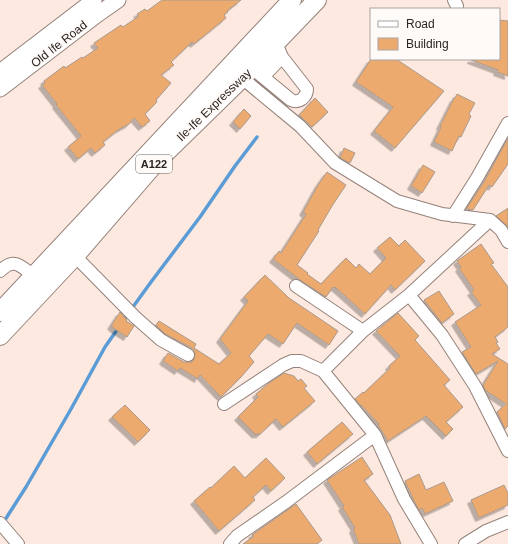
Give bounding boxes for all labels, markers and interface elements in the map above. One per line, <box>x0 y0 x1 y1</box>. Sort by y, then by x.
legend <box>370 8 500 60</box>
text: Road <box>406 17 435 31</box>
street label: Old Ife Road <box>28 18 90 70</box>
text: Building <box>406 37 449 51</box>
street label: Ile-Ife Expressway <box>174 66 254 144</box>
road number: A122 <box>136 155 172 173</box>

